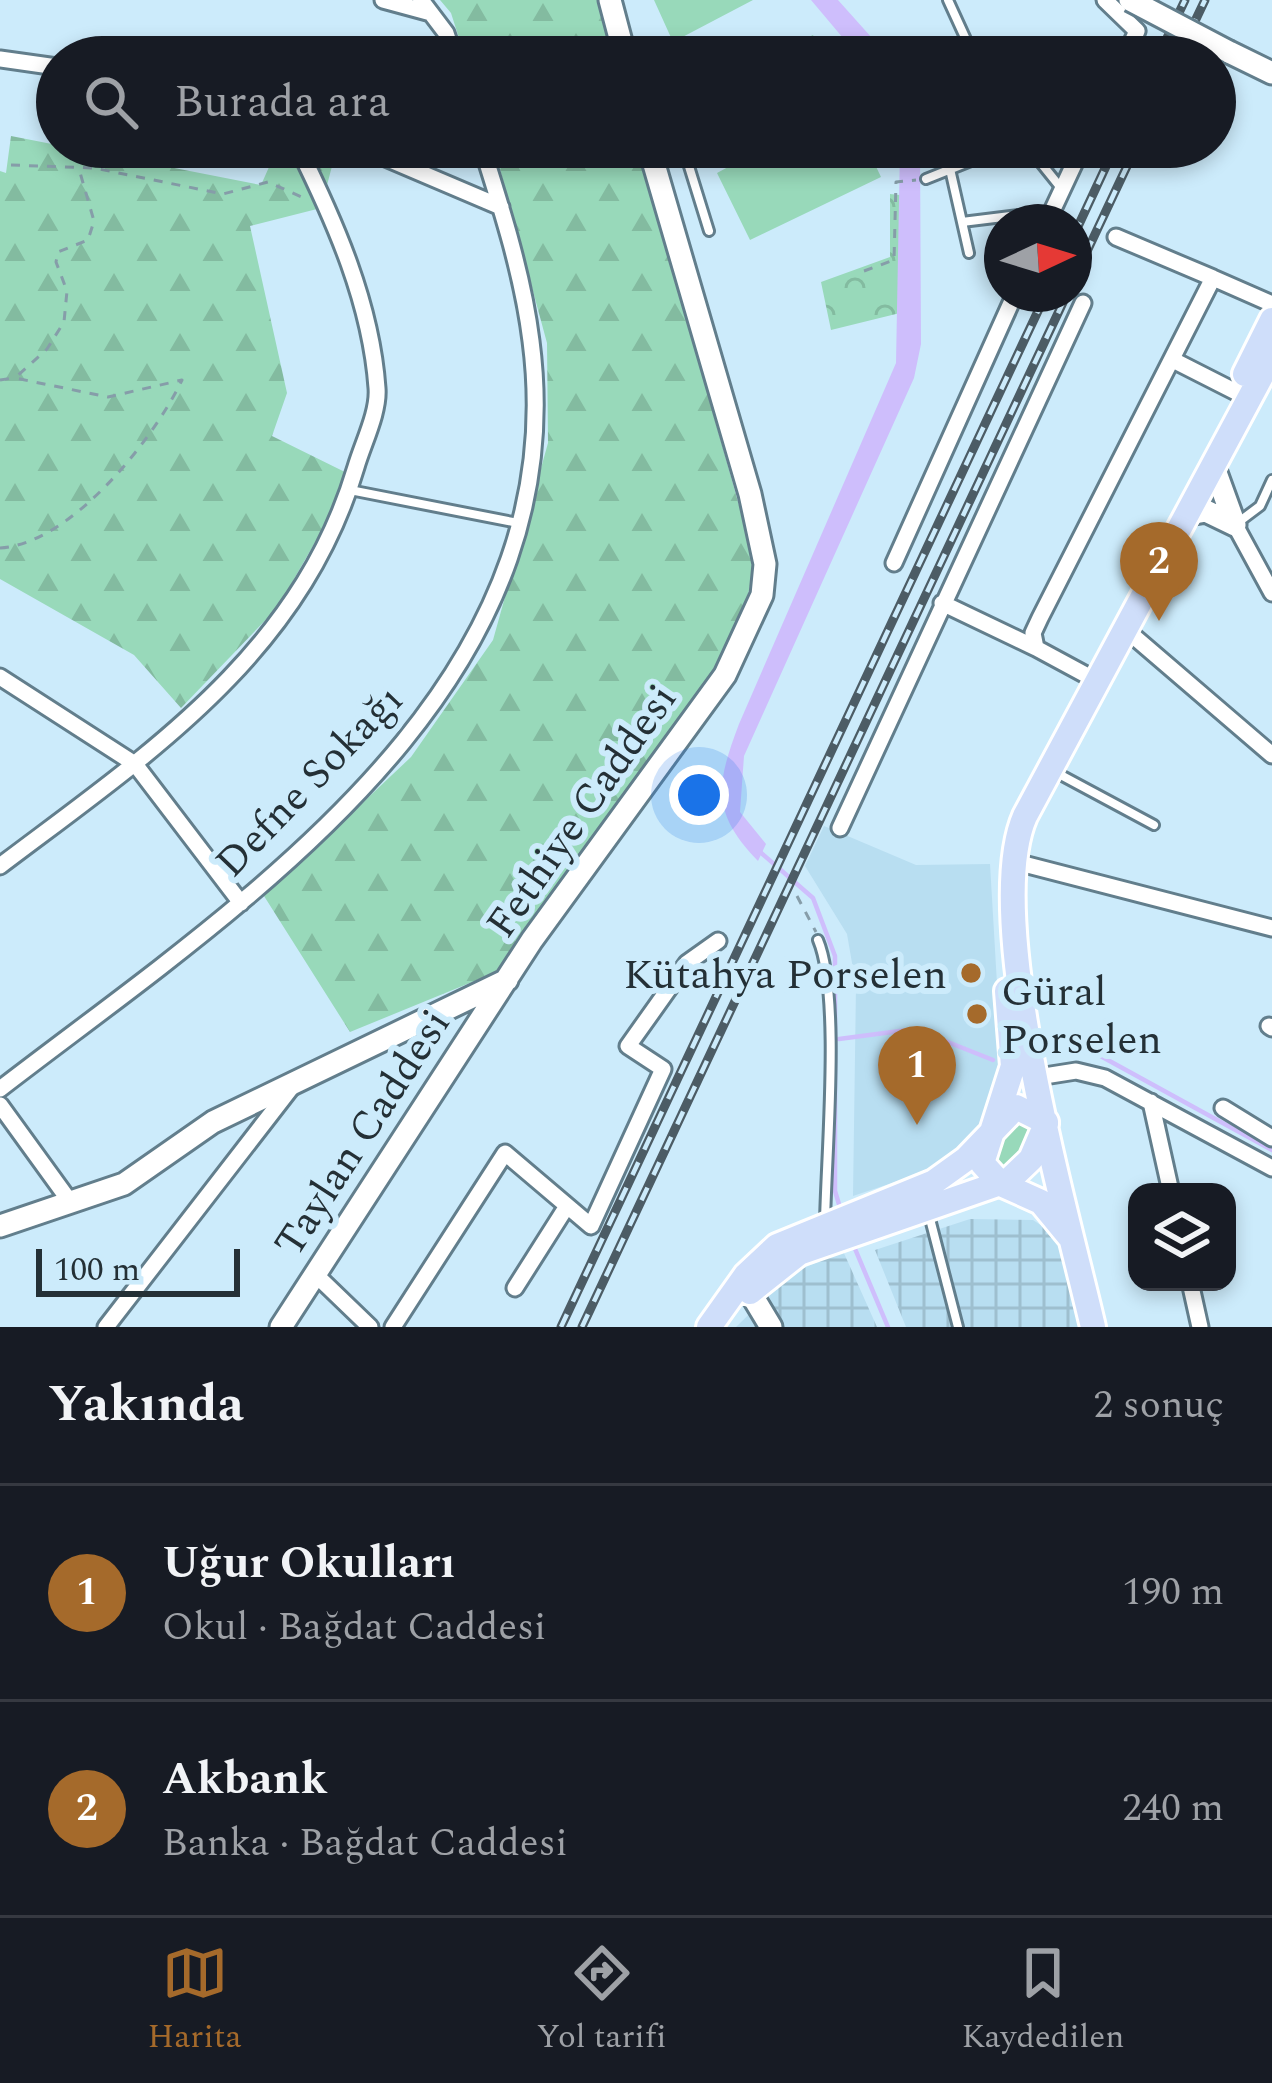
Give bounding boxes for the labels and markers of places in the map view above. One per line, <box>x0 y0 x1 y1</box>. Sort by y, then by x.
pin: 2 <box>1120 522 1198 621</box>
place label: Kütahya Porselen <box>623 944 947 1007</box>
marker: Kütahya Porselen <box>958 960 984 986</box>
place label: Güral Porselen <box>1001 961 1162 1072</box>
marker: Güral Porselen <box>964 1001 990 1027</box>
pin: 1 <box>878 1026 956 1125</box>

